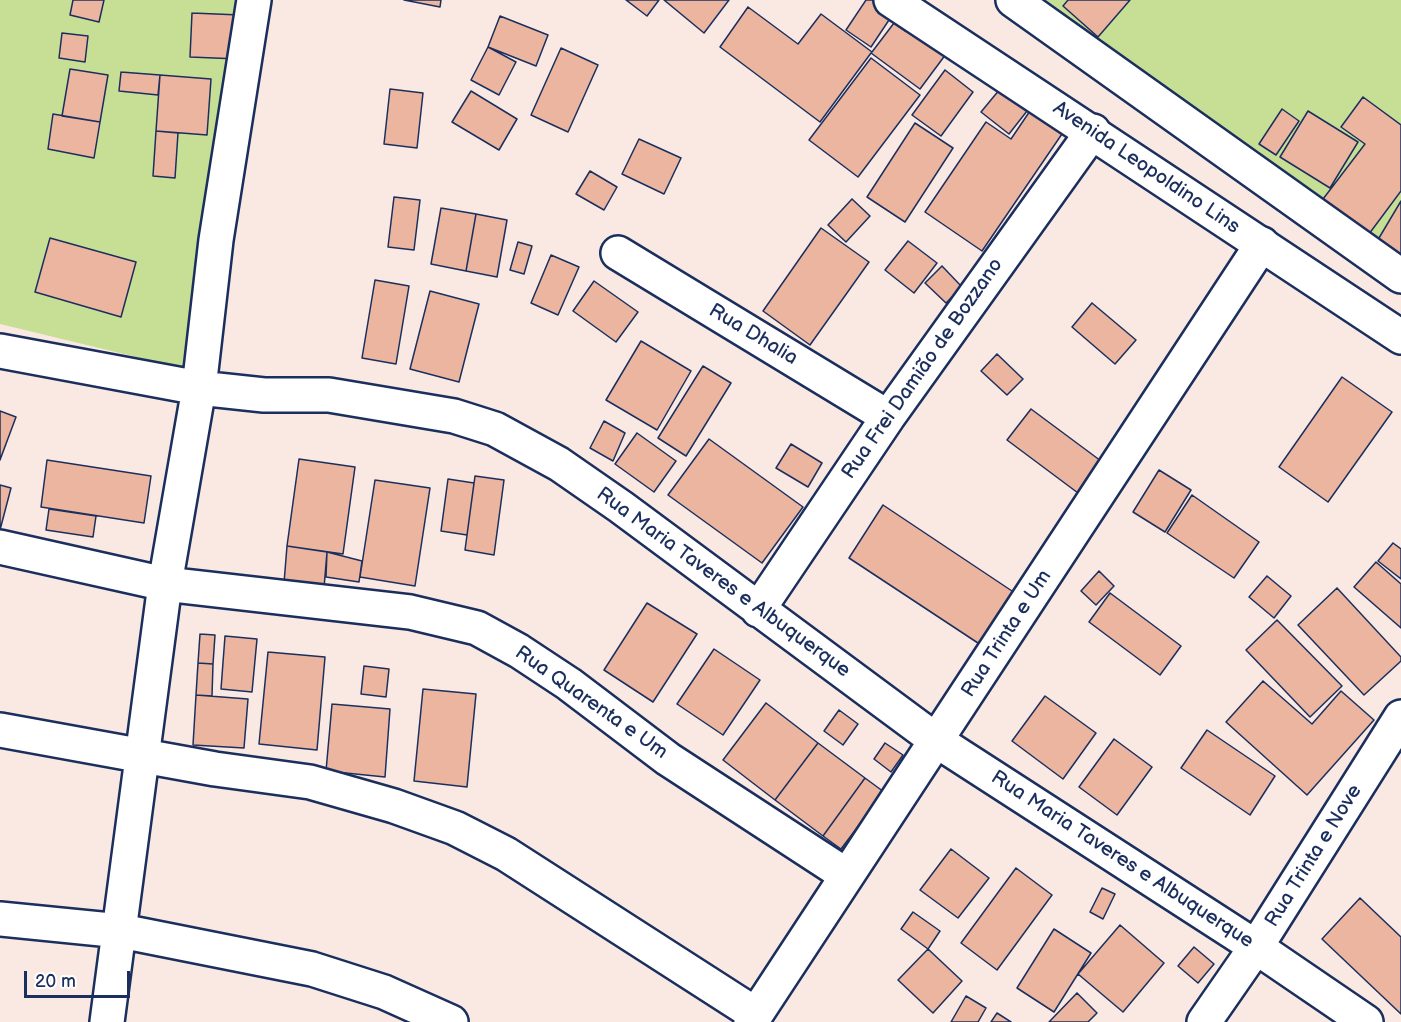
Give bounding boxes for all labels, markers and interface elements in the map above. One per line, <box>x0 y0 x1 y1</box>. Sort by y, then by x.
street label: Avenida Leopoldino Lins <box>1048 97 1244 239</box>
street label: Rua Frei Damião de Bozzano <box>837 254 1009 484</box>
street label: Rua Dhalia <box>704 299 802 371</box>
street label: Rua Maria Taveres e Albuquerque <box>591 483 855 683</box>
street label: Rua Trinta e Um <box>957 566 1057 702</box>
street label: Rua Quarenta e Um <box>510 641 672 765</box>
street label: Rua Maria Taveres e Albuquerque <box>986 766 1258 954</box>
street label: Rua Trinta e Nove <box>1261 780 1367 932</box>
scale bar <box>27 959 134 997</box>
text: 20 m <box>35 971 76 992</box>

